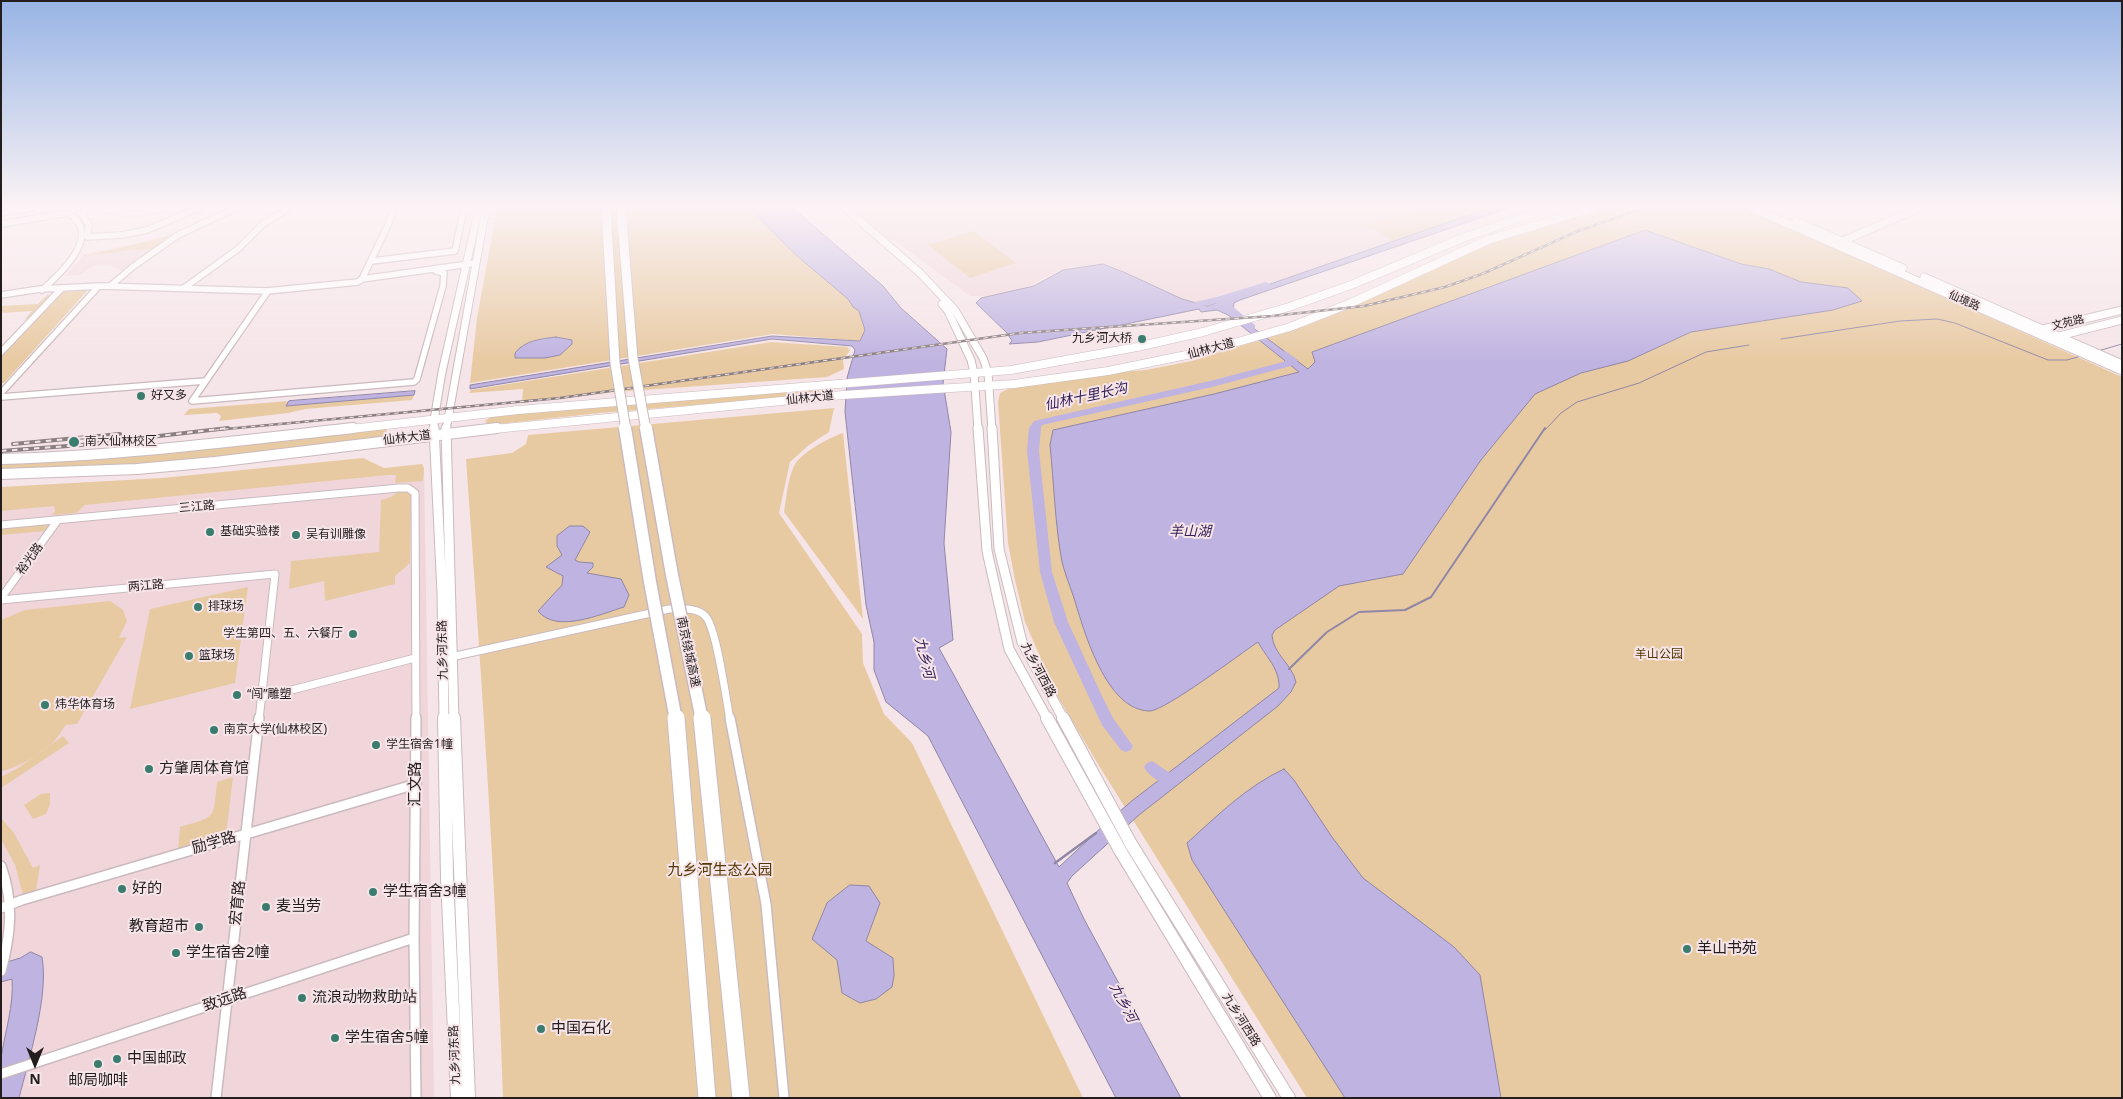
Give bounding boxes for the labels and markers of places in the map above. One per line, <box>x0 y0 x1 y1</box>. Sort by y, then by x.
place label: 九乡河大桥 <box>1072 332 1132 346</box>
marker: 九乡河大桥 <box>1136 333 1148 345</box>
place label: 好又多 <box>151 389 187 403</box>
marker: 好又多 <box>135 390 147 402</box>
marker: 南大仙林校区 <box>67 435 81 449</box>
place label: 南大仙林校区 <box>85 435 157 449</box>
place label: 基础实验楼 <box>220 525 280 539</box>
marker: 基础实验楼 <box>204 526 216 538</box>
place label: 吴有训雕像 <box>306 528 366 542</box>
marker: 吴有训雕像 <box>290 529 302 541</box>
place label: 排球场 <box>208 600 244 614</box>
marker: 排球场 <box>192 601 204 613</box>
place label: 学生第四、五、六餐厅 <box>223 627 343 641</box>
marker: 学生第四、五、六餐厅 <box>347 628 359 640</box>
place label: 篮球场 <box>199 649 235 663</box>
marker: 篮球场 <box>183 650 195 662</box>
place label: “闯”雕塑 <box>247 688 292 702</box>
marker: “闯”雕塑 <box>231 689 243 701</box>
place label: 炜华体育场 <box>55 698 115 712</box>
marker: 炜华体育场 <box>39 699 51 711</box>
place label: 南京大学(仙林校区) <box>224 723 327 737</box>
marker: 南京大学(仙林校区) <box>208 724 220 736</box>
place label: 学生宿舍1幢 <box>386 738 453 752</box>
marker: 学生宿舍1幢 <box>370 739 382 751</box>
place label: 方肇周体育馆 <box>159 760 249 778</box>
marker: 方肇周体育馆 <box>143 763 155 775</box>
place label: 好的 <box>132 880 162 898</box>
marker: 好的 <box>116 883 128 895</box>
place label: 学生宿舍3幢 <box>383 883 467 901</box>
marker: 学生宿舍3幢 <box>367 886 379 898</box>
place label: 麦当劳 <box>276 898 321 916</box>
marker: 麦当劳 <box>260 901 272 913</box>
place label: 教育超市 <box>129 918 189 936</box>
marker: 教育超市 <box>193 921 205 933</box>
place label: 羊山书苑 <box>1697 940 1757 958</box>
marker: 羊山书苑 <box>1681 943 1693 955</box>
place label: 学生宿舍2幢 <box>186 944 270 962</box>
marker: 学生宿舍2幢 <box>170 947 182 959</box>
place label: 流浪动物救助站 <box>312 989 417 1007</box>
marker: 流浪动物救助站 <box>296 992 308 1004</box>
place label: 中国石化 <box>551 1020 611 1038</box>
marker: 中国石化 <box>535 1023 547 1035</box>
place label: 学生宿舍5幢 <box>345 1029 429 1047</box>
marker: 学生宿舍5幢 <box>329 1032 341 1044</box>
place label: 中国邮政 <box>127 1050 187 1068</box>
marker: 中国邮政 <box>111 1053 123 1065</box>
marker: 邮局咖啡 <box>92 1058 104 1070</box>
place label: 邮局咖啡 <box>68 1072 128 1090</box>

